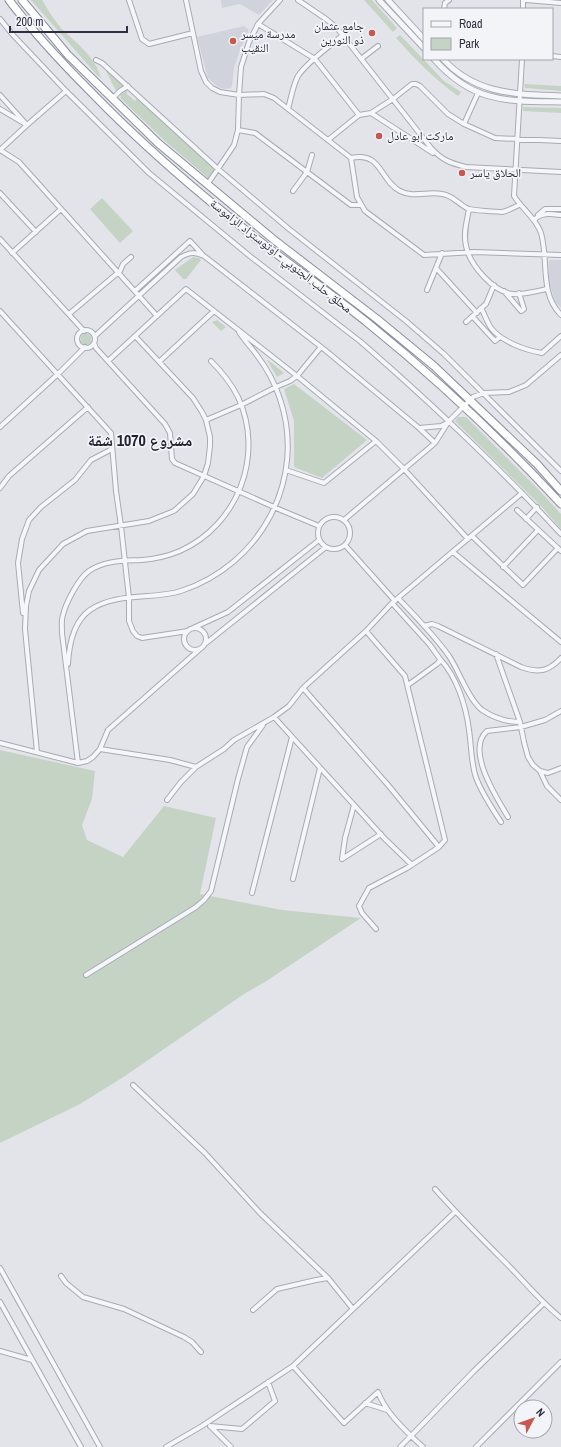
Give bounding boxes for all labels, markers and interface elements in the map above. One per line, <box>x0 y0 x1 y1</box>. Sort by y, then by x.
scale bar <box>10 8 127 34</box>
legend <box>423 8 553 60</box>
text: 200 m <box>16 14 43 30</box>
text: Road <box>459 16 483 32</box>
place label: جامع عثمان ذو النورين <box>314 18 364 48</box>
place label: مدرسة ميسر النقيب <box>240 26 295 56</box>
marker: جامع عثمان ذو النورين <box>367 28 377 38</box>
marker: مدرسة ميسر النقيب <box>228 36 238 46</box>
text: Park <box>459 36 479 52</box>
place label: ماركت ابو عادل <box>387 128 453 144</box>
marker: ماركت ابو عادل <box>374 131 384 141</box>
place label: الحلاق ياسر <box>469 165 521 181</box>
marker: الحلاق ياسر <box>457 168 467 178</box>
street label: محلق حلب الجنوبي - اوتوستراد الراموسة <box>205 195 355 318</box>
district label: مشروع 1070 شقة <box>88 429 192 451</box>
north arrow <box>513 1399 553 1439</box>
text: N <box>533 1405 548 1419</box>

